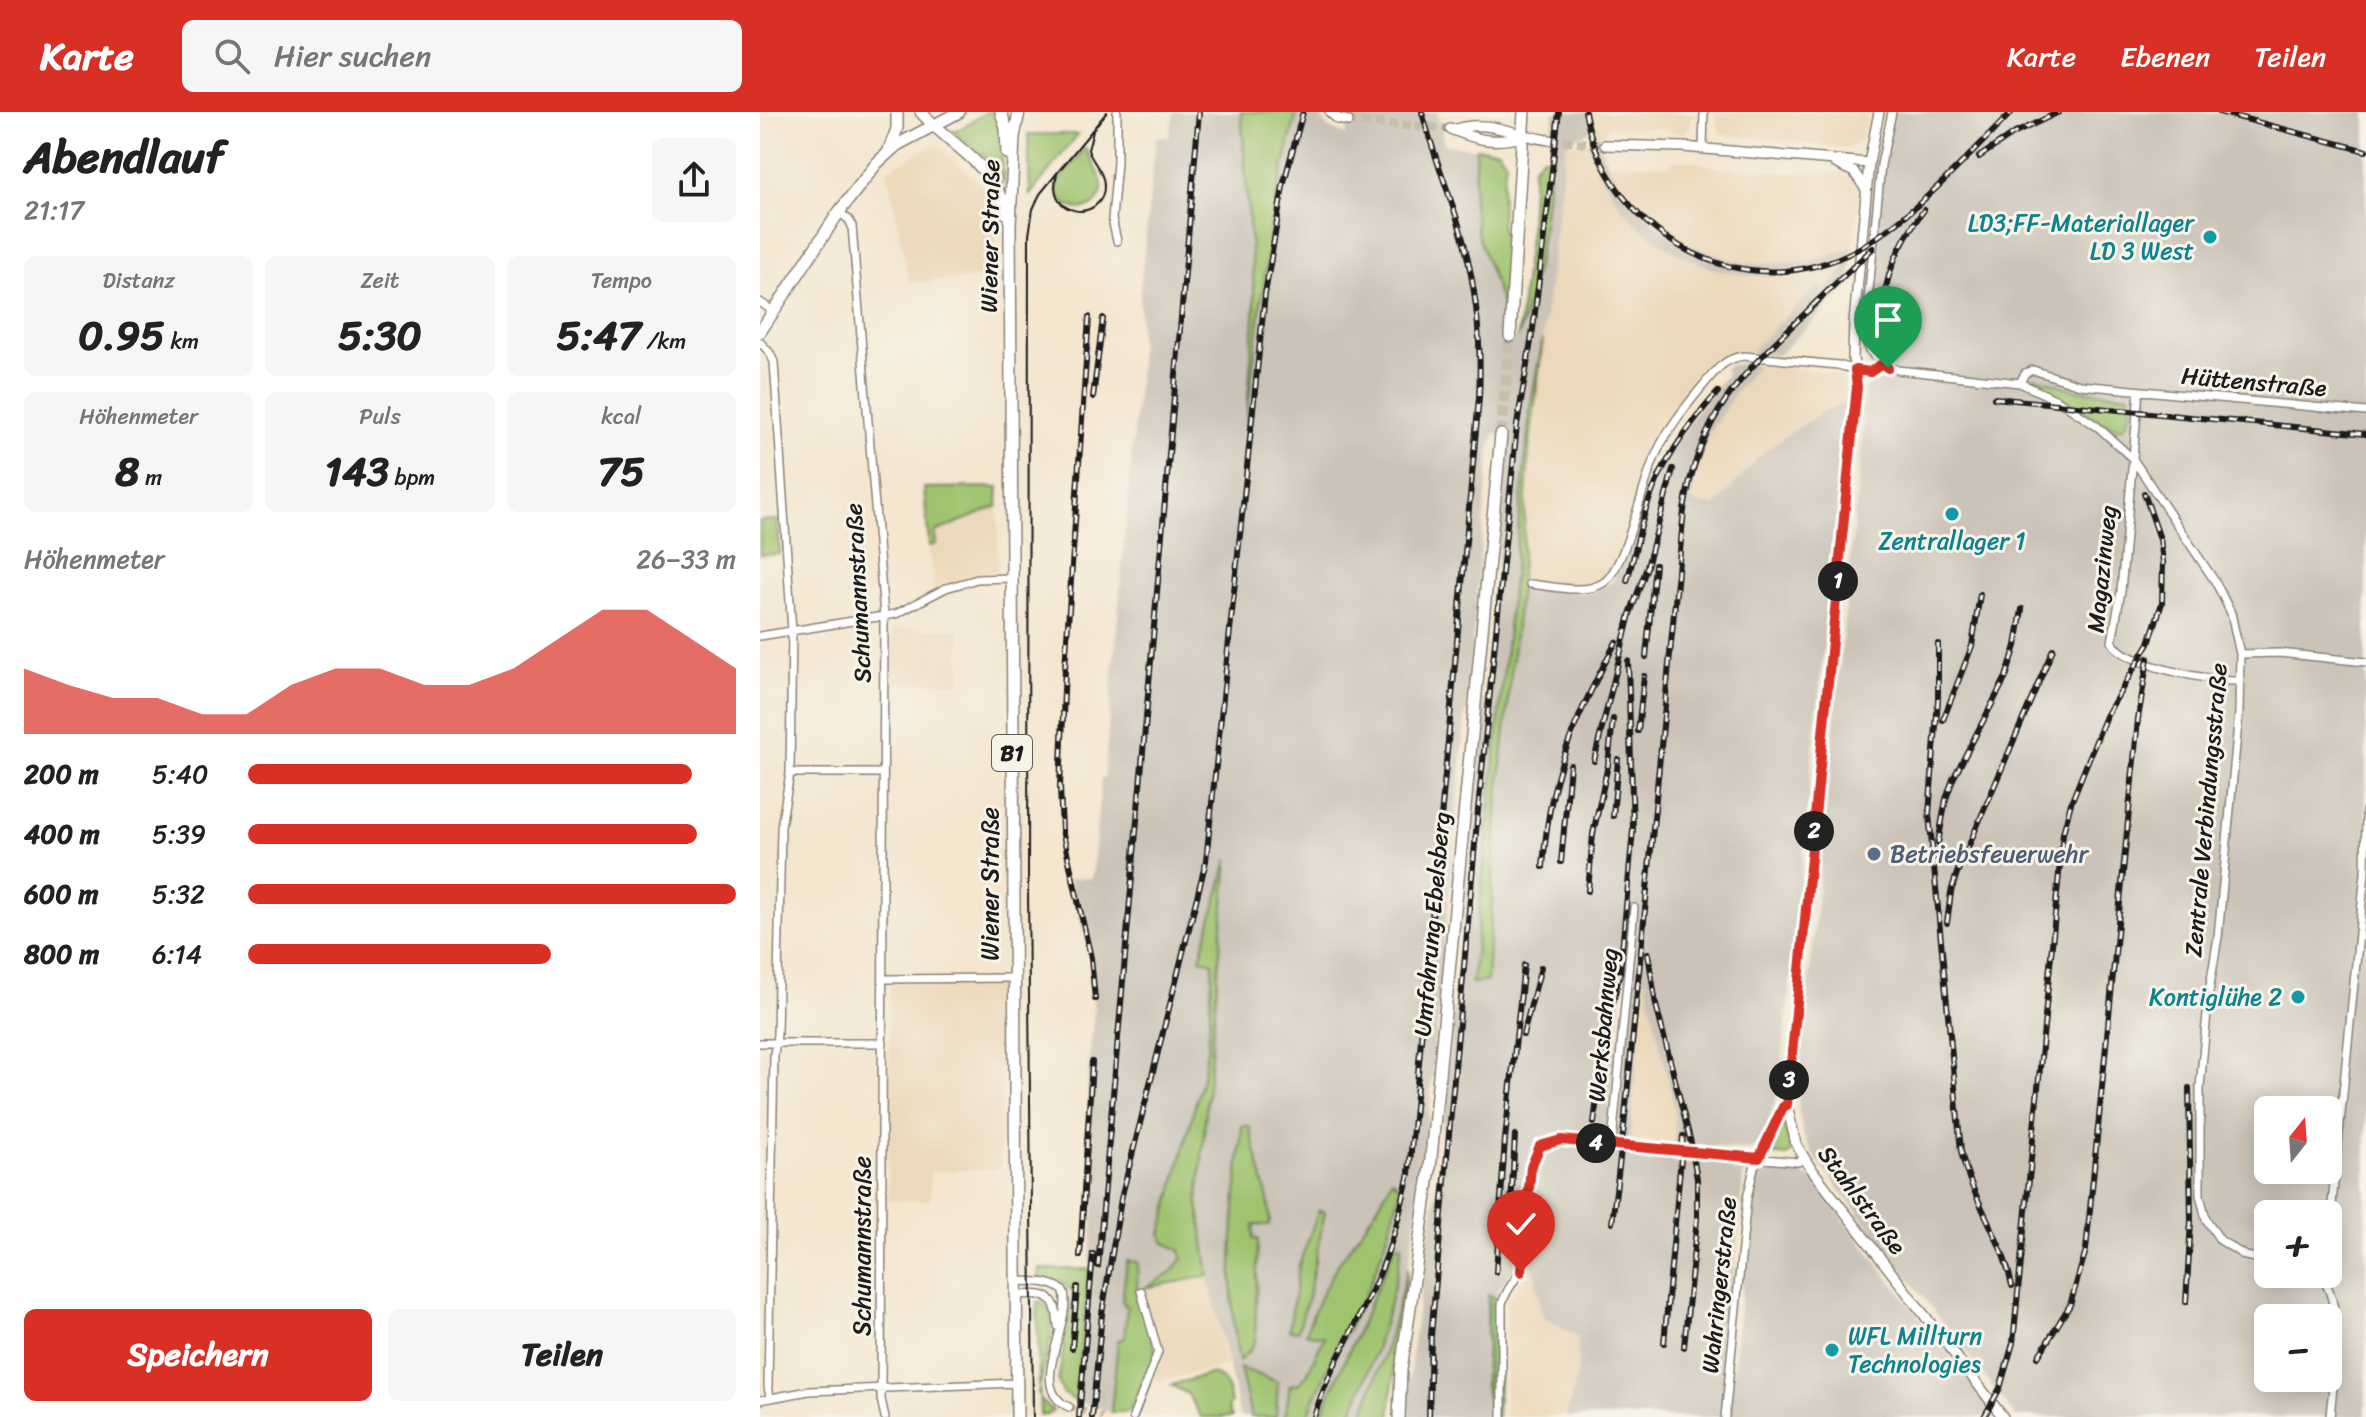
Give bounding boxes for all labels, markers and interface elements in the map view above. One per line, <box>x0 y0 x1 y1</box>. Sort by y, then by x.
search box <box>182 20 742 92</box>
text: Karte <box>40 23 134 90</box>
text: Hier suchen <box>274 29 431 83</box>
text: Karte <box>2007 32 2076 81</box>
text: Ebenen <box>2120 32 2210 81</box>
text: Teilen <box>2254 32 2326 81</box>
icon: search <box>210 34 254 78</box>
text: Abendlauf <box>24 118 224 196</box>
button: share <box>652 138 736 222</box>
street label: Wiener Straße <box>968 159 1012 313</box>
text: 21:17 <box>24 187 84 233</box>
place label: LD3;FF-Materiallager LD 3 West <box>1968 202 2195 272</box>
marker: LD3;FF-Materiallager LD 3 West <box>2201 228 2219 246</box>
text: Distanz <box>102 261 175 300</box>
text: Zeit <box>361 261 399 300</box>
text: Tempo <box>591 261 652 300</box>
pin <box>1854 286 1922 368</box>
icon: arrive <box>1866 298 1910 342</box>
text: 0.95 <box>78 300 165 371</box>
text: 5:30 <box>338 300 422 371</box>
text: 5:47 <box>557 300 641 371</box>
text: km <box>165 322 199 361</box>
text: /km <box>641 322 686 361</box>
street label: Hüttenstraße <box>2180 355 2329 409</box>
text: Höhenmeter <box>79 397 198 436</box>
text: Puls <box>359 397 401 436</box>
text: kcal <box>601 397 641 436</box>
text: 8 <box>115 436 139 507</box>
text: 143 <box>325 436 389 507</box>
text: 75 <box>598 436 645 507</box>
text: m <box>139 458 162 497</box>
text: bpm <box>389 458 435 497</box>
street label: Schumannstraße <box>832 502 884 684</box>
street label: Magazinweg <box>2074 503 2130 635</box>
marker: Zentrallager 1 <box>1943 505 1961 523</box>
place label: Zentrallager 1 <box>1878 520 2026 562</box>
text: Höhenmeter <box>24 536 165 582</box>
text: 26–33 m <box>636 536 736 582</box>
pin: 1 <box>1818 561 1858 601</box>
text: 1 <box>1833 561 1843 600</box>
street label: Zentrale Verbindungsstraße <box>2172 661 2240 959</box>
road number: B1 <box>992 735 1032 771</box>
text: 200 m <box>24 751 99 797</box>
text: 5:40 <box>152 751 208 797</box>
street label: Wiener Straße <box>969 807 1011 961</box>
street label: Umfahrung Ebelsberg <box>1401 810 1463 1038</box>
text: 400 m <box>24 811 100 857</box>
text: 5:39 <box>152 811 206 857</box>
pin: 2 <box>1794 811 1834 851</box>
text: 2 <box>1808 811 1820 850</box>
place label: Betriebsfeuerwehr <box>1890 833 2089 875</box>
marker: Betriebsfeuerwehr <box>1865 845 1883 863</box>
text: 600 m <box>24 871 98 917</box>
text: 5:32 <box>152 871 205 917</box>
text: 800 m <box>24 931 99 977</box>
text: 6:14 <box>152 931 202 977</box>
street label: Werksbahnweg <box>1575 946 1631 1104</box>
place label: Kontiglühe 2 <box>2149 976 2282 1018</box>
marker: Kontiglühe 2 <box>2289 988 2307 1006</box>
pin: 3 <box>1769 1060 1809 1100</box>
text: 3 <box>1783 1060 1795 1099</box>
north arrow <box>2254 1096 2342 1184</box>
map controls <box>2254 1096 2342 1392</box>
pin: 4 <box>1576 1123 1616 1163</box>
text: 4 <box>1589 1123 1603 1162</box>
street label: Stahlstraße <box>1807 1136 1918 1264</box>
street label: Schumannstraße <box>841 1156 883 1336</box>
pin <box>1487 1190 1555 1272</box>
street label: Wahringerstraße <box>1689 1195 1749 1375</box>
button: + <box>2254 1200 2342 1288</box>
icon: check <box>1499 1202 1543 1246</box>
button: − <box>2254 1304 2342 1392</box>
button: Speichern <box>24 1309 372 1401</box>
button: Teilen <box>388 1309 736 1401</box>
place label: WFL Millturn Technologies <box>1848 1315 1982 1385</box>
marker: WFL Millturn Technologies <box>1823 1341 1841 1359</box>

